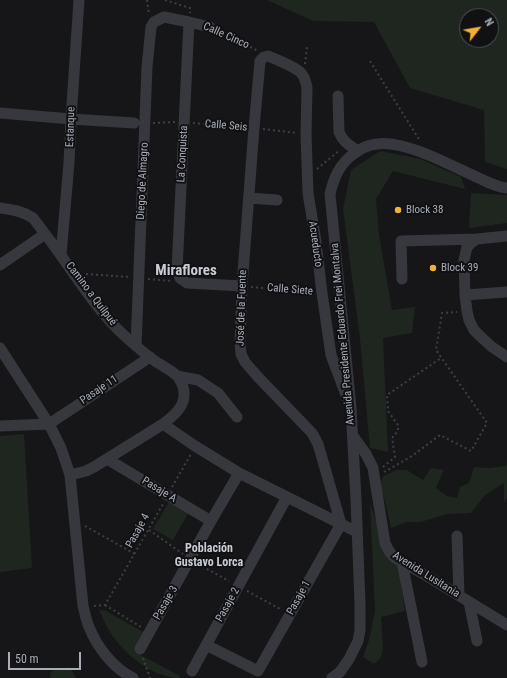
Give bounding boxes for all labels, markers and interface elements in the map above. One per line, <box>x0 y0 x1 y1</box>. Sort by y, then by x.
north arrow <box>459 8 499 48</box>
text: N <box>482 16 496 28</box>
street label: Calle Cinco <box>201 20 251 52</box>
street label: Estanque <box>64 107 78 147</box>
street label: Calle Seis <box>204 118 248 134</box>
street label: La Conquista <box>175 125 191 183</box>
street label: Diego de Almagro <box>134 142 152 220</box>
place label: Block 38 <box>406 203 443 217</box>
marker: Block 38 <box>393 205 403 215</box>
street label: Acueducto <box>305 220 325 268</box>
street label: Avenida Presidente Eduardo Frei Montalva <box>328 242 358 426</box>
street label: Camino a Quilpué <box>63 260 119 328</box>
place label: Block 39 <box>441 261 478 275</box>
district label: Miraflores <box>155 262 217 280</box>
marker: Block 39 <box>428 263 438 273</box>
street label: José de la Fuente <box>234 270 250 346</box>
street label: Calle Siete <box>266 281 314 299</box>
street label: Pasaje 11 <box>78 373 120 407</box>
street label: Pasaje A <box>139 475 179 505</box>
street label: Pasaje 4 <box>123 512 153 550</box>
district label: Población Gustavo Lorca <box>175 542 243 570</box>
street label: Avenida Lusitania <box>390 549 462 601</box>
street label: Pasaje 1 <box>284 579 314 617</box>
street label: Pasaje 3 <box>151 584 181 622</box>
street label: Pasaje 2 <box>213 586 243 624</box>
scale bar <box>10 644 83 670</box>
text: 50 m <box>15 652 39 666</box>

